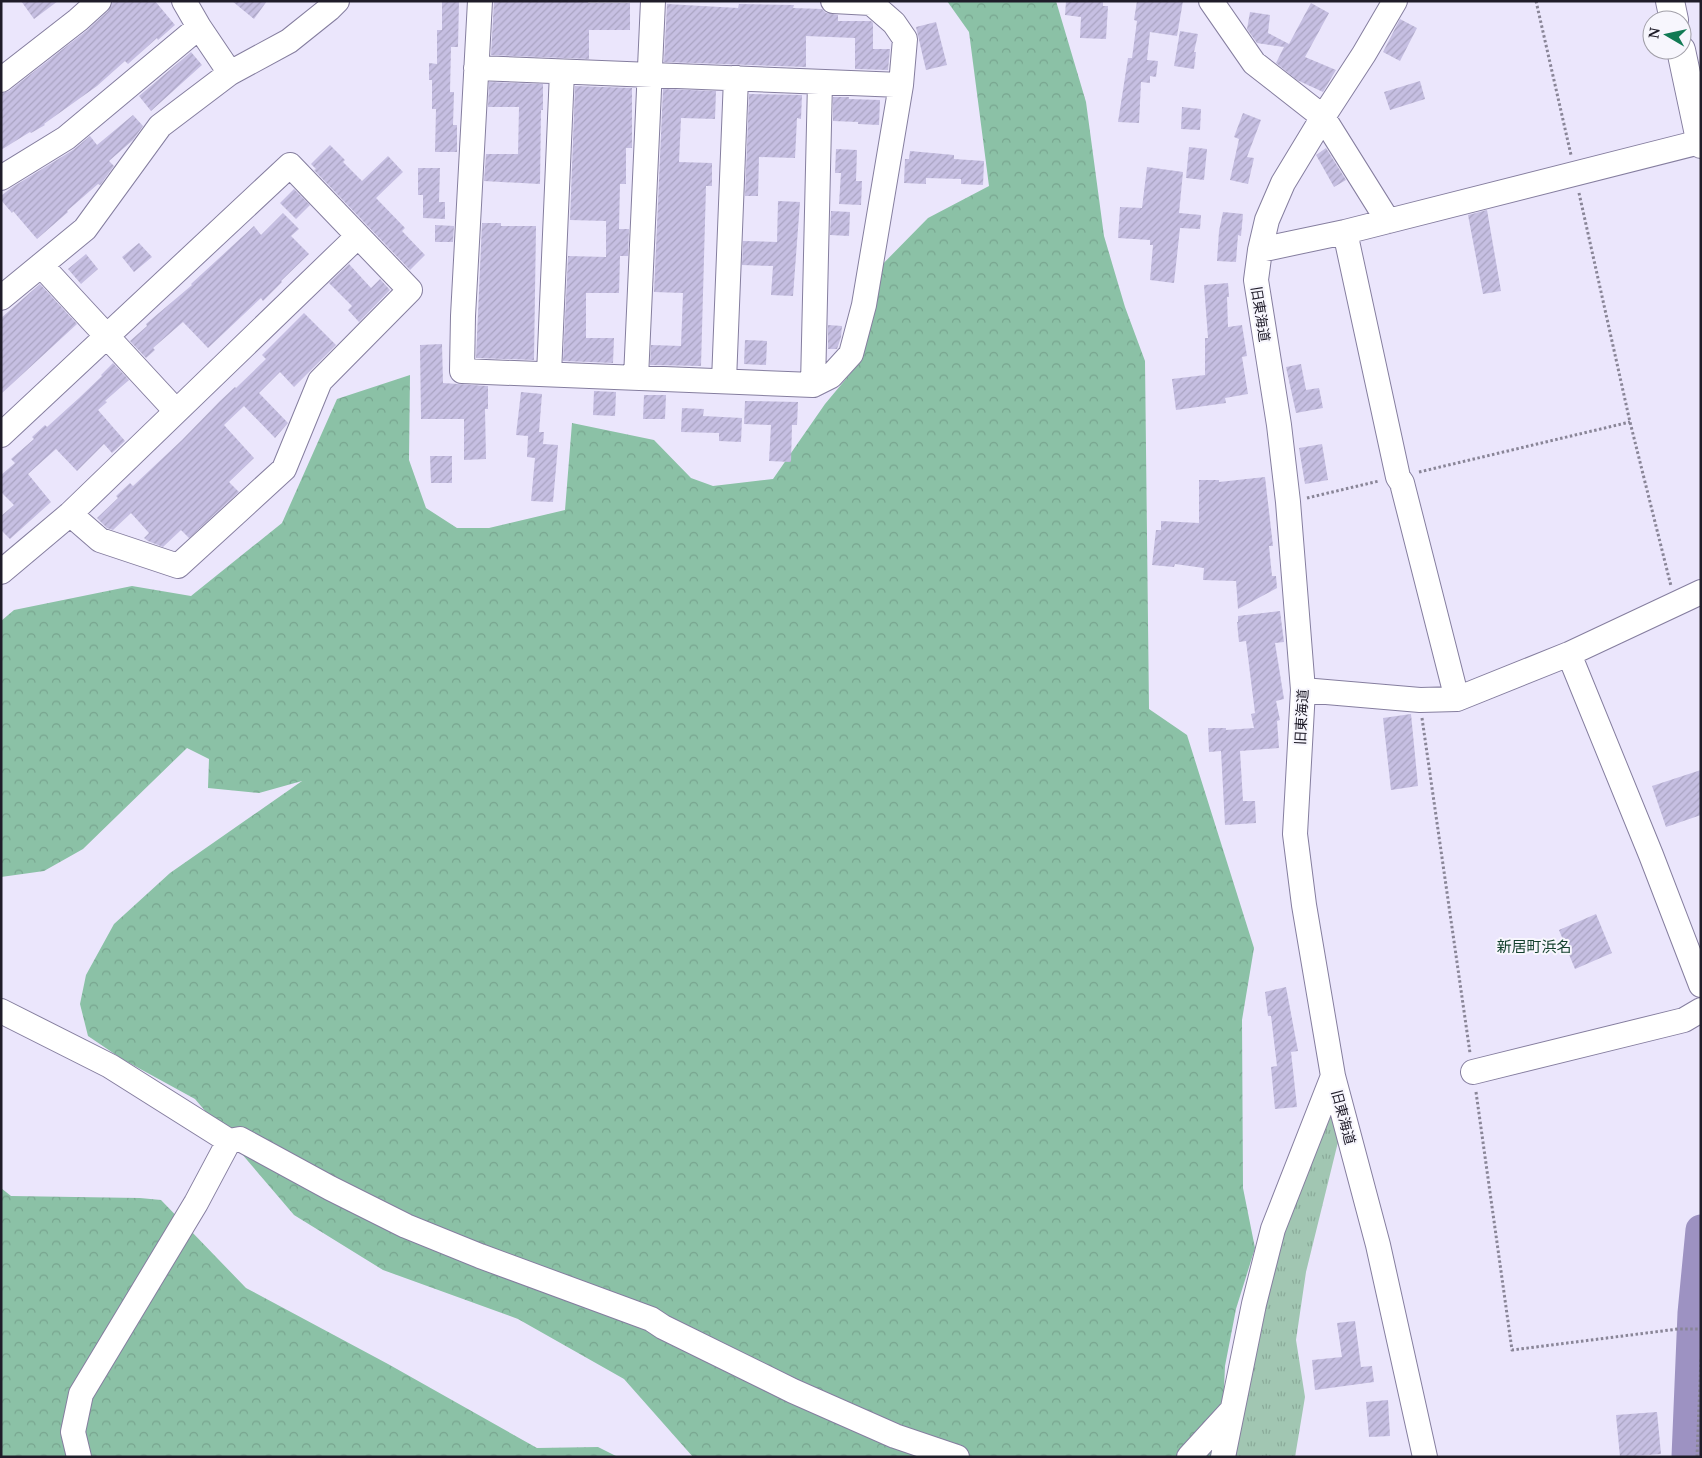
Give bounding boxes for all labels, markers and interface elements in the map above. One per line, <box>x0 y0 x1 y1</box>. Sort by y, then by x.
north arrow <box>1642 10 1692 60</box>
text: N <box>1643 26 1664 40</box>
street label: 旧東海道 <box>1247 285 1275 343</box>
street label: 旧東海道 <box>1290 689 1312 745</box>
district label: 新居町浜名 <box>1496 936 1572 956</box>
street label: 旧東海道 <box>1328 1087 1360 1147</box>

